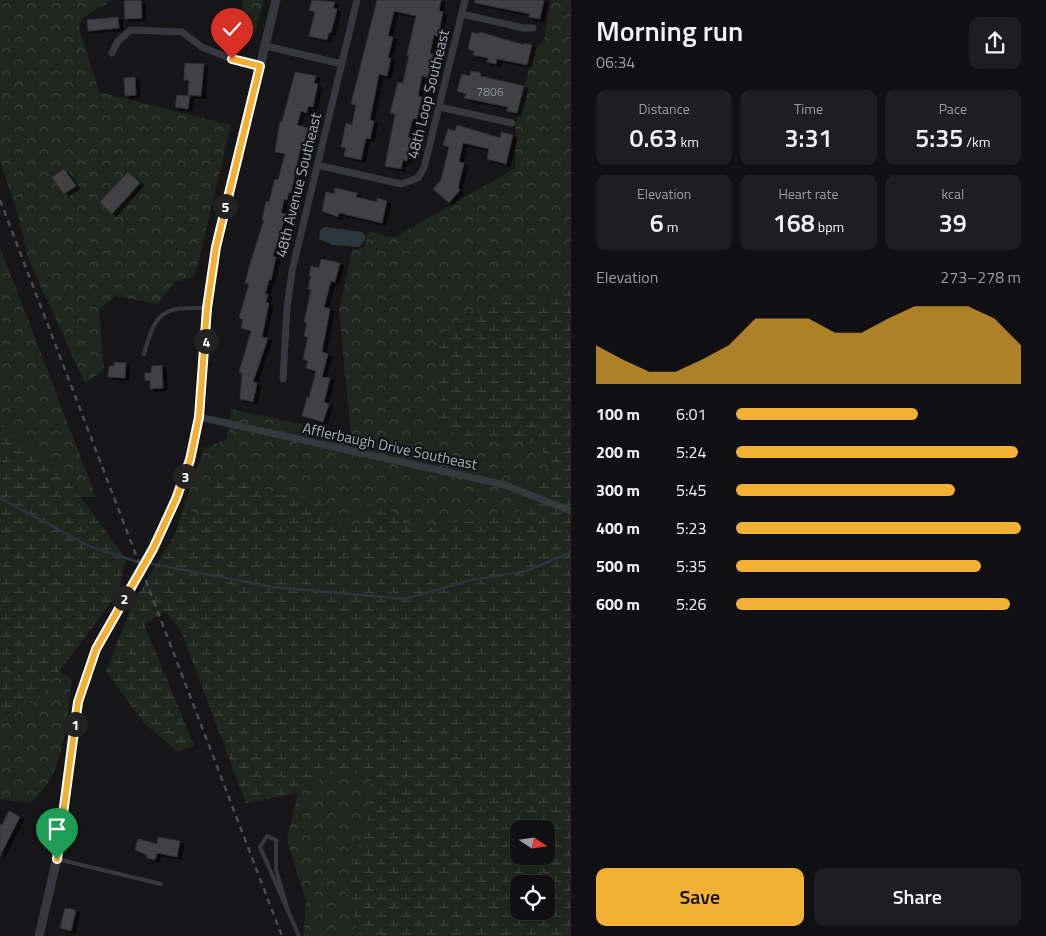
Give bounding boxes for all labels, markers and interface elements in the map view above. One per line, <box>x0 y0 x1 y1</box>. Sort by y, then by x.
pin <box>211 8 253 59</box>
text: Morning run <box>596 9 743 52</box>
icon: check <box>218 15 246 43</box>
button: share <box>969 17 1021 69</box>
street label: 48th Loop Southeast <box>401 26 455 161</box>
text: 06:34 <box>596 50 635 74</box>
house number: 7806 <box>477 82 504 101</box>
text: Distance <box>639 98 690 119</box>
text: Time <box>794 98 823 119</box>
text: Pace <box>939 98 967 119</box>
street label: 48th Avenue Southeast <box>269 110 327 260</box>
text: 0.63 <box>629 119 677 157</box>
text: 3:31 <box>785 119 832 157</box>
text: 5:35 <box>915 119 963 157</box>
text: km <box>677 131 699 152</box>
text: /km <box>963 131 990 152</box>
text: Elevation <box>637 183 691 204</box>
text: Heart rate <box>778 183 839 204</box>
text: kcal <box>941 183 964 204</box>
pin: 5 <box>212 194 238 218</box>
text: 5 <box>222 196 229 217</box>
text: 6 <box>650 204 664 242</box>
text: 168 <box>773 204 815 242</box>
text: 39 <box>939 204 967 242</box>
text: m <box>664 216 679 237</box>
text: bpm <box>815 216 844 237</box>
text: Elevation <box>596 265 658 289</box>
text: 273–278 m <box>940 265 1021 289</box>
pin: 4 <box>194 328 218 354</box>
text: 4 <box>203 331 210 352</box>
text: 100 m <box>596 402 640 426</box>
text: 6:01 <box>676 402 706 426</box>
street label: Afflerbaugh Drive Southeast <box>300 416 480 476</box>
text: 200 m <box>596 440 640 464</box>
text: 5:24 <box>676 440 706 464</box>
pin: 3 <box>172 464 198 488</box>
text: 3 <box>182 466 189 487</box>
text: 300 m <box>596 478 640 502</box>
text: 5:45 <box>676 478 706 502</box>
text: 400 m <box>596 516 640 540</box>
text: 5:23 <box>676 516 706 540</box>
text: 500 m <box>596 554 640 578</box>
text: 5:35 <box>676 554 706 578</box>
pin: 2 <box>112 586 136 610</box>
text: 2 <box>121 588 128 609</box>
text: 600 m <box>596 592 640 616</box>
text: 5:26 <box>676 592 706 616</box>
pin: 1 <box>62 712 88 736</box>
text: 1 <box>72 714 79 735</box>
pin <box>36 808 78 859</box>
icon: arrive <box>43 815 71 843</box>
north arrow <box>510 820 555 865</box>
map controls <box>510 820 555 920</box>
button: Save <box>596 868 804 926</box>
button: Share <box>814 868 1021 926</box>
button: locate <box>510 875 555 920</box>

